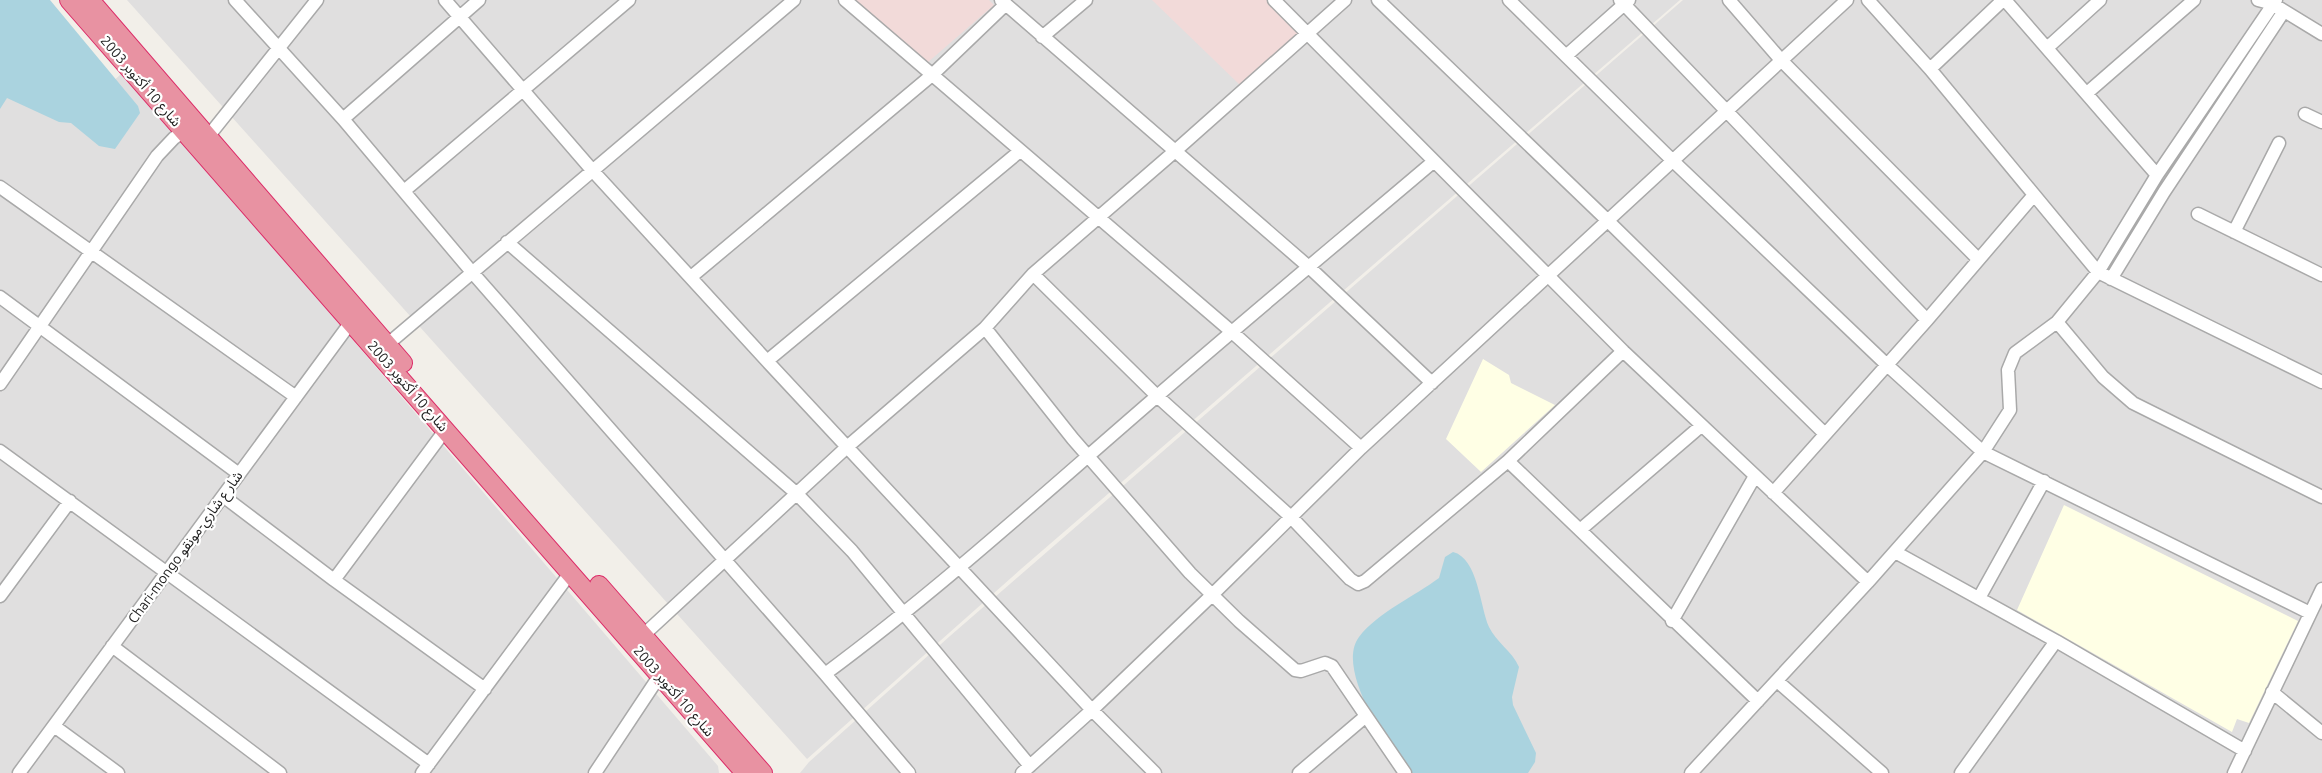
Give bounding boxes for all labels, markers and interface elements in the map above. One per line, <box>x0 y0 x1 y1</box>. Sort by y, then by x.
street label: شارع 10 أكتوبر 2003 <box>95 32 185 131</box>
street label: شارع 10 أكتوبر 2003 <box>362 337 452 436</box>
street label: Chari-mongo شار ع شاري-مونقو <box>124 468 248 628</box>
street label: شارع 10 أكتوبر 2003 <box>628 642 718 741</box>

